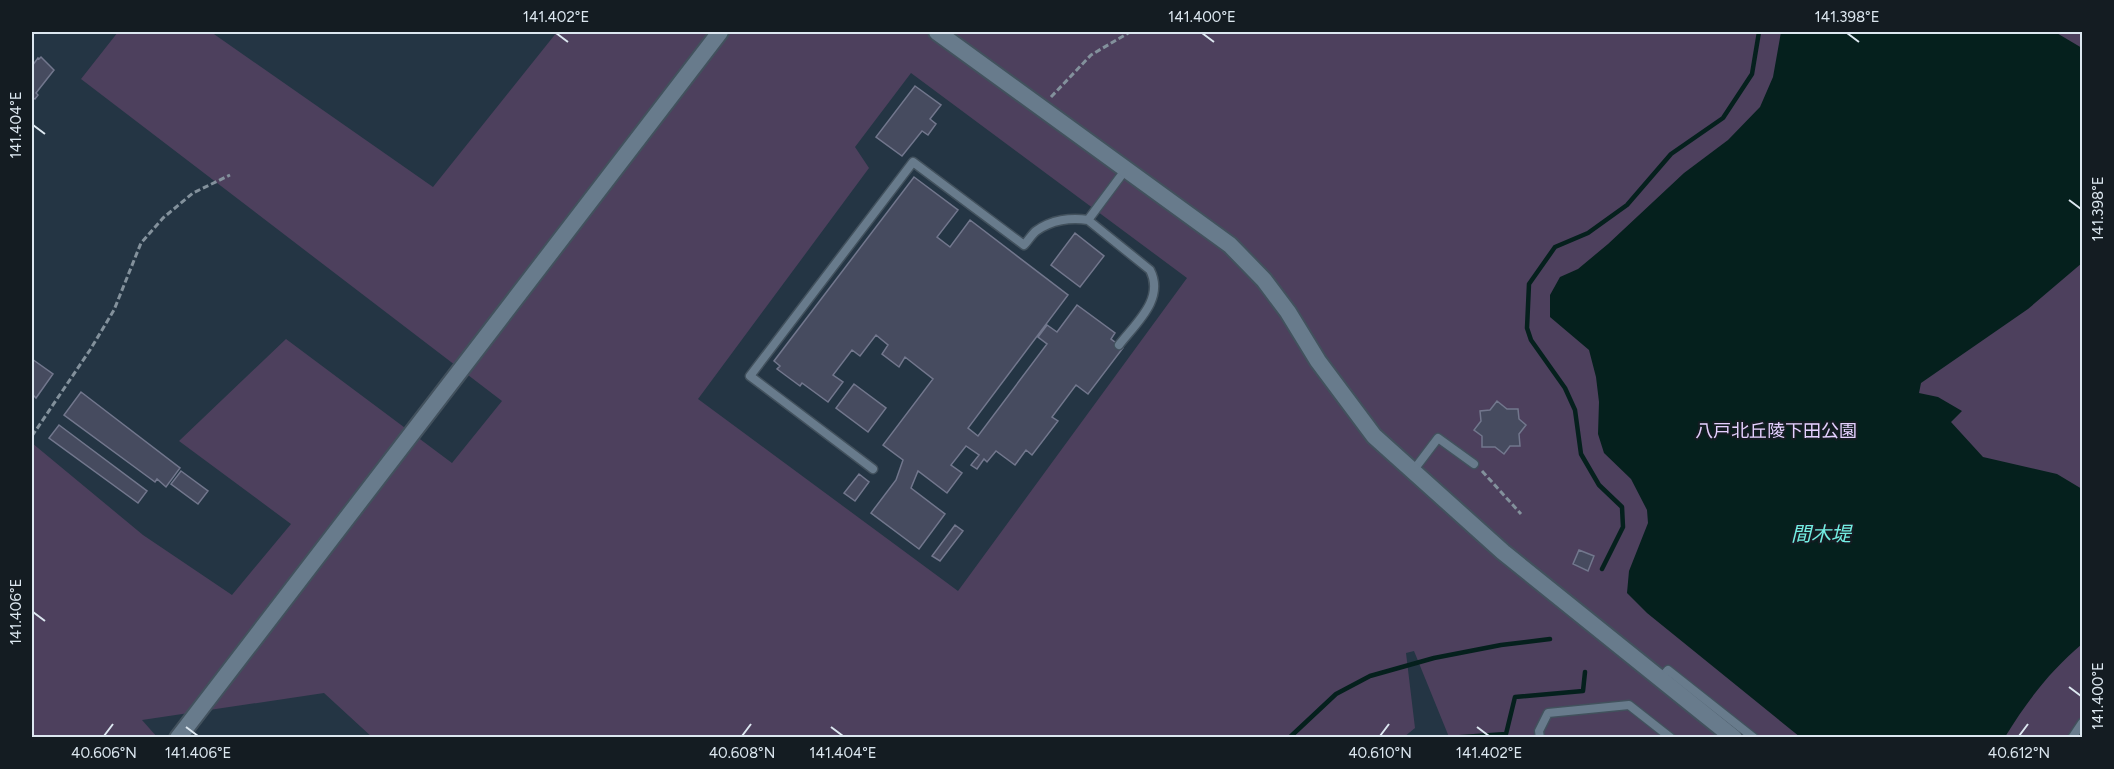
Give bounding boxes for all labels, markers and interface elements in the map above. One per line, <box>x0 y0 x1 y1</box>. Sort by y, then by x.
text: 141.402°E <box>523 8 589 26</box>
text: 141.400°E <box>1168 8 1236 26</box>
text: 141.398°E <box>1814 8 1880 26</box>
text: 141.404°E <box>7 91 25 159</box>
text: 141.398°E <box>2089 176 2107 242</box>
park label: 八戸北丘陵下田公園 <box>1695 420 1857 442</box>
water label: 間木堤 <box>1791 522 1853 546</box>
text: 141.406°E <box>7 579 25 645</box>
text: 141.400°E <box>2089 662 2107 730</box>
text: 40.606°N <box>71 744 137 762</box>
text: 141.406°E <box>165 744 231 762</box>
text: 40.608°N <box>709 744 775 762</box>
text: 141.404°E <box>809 744 877 762</box>
text: 40.610°N <box>1348 744 1412 762</box>
text: 141.402°E <box>1456 744 1522 762</box>
text: 40.612°N <box>1988 744 2050 762</box>

